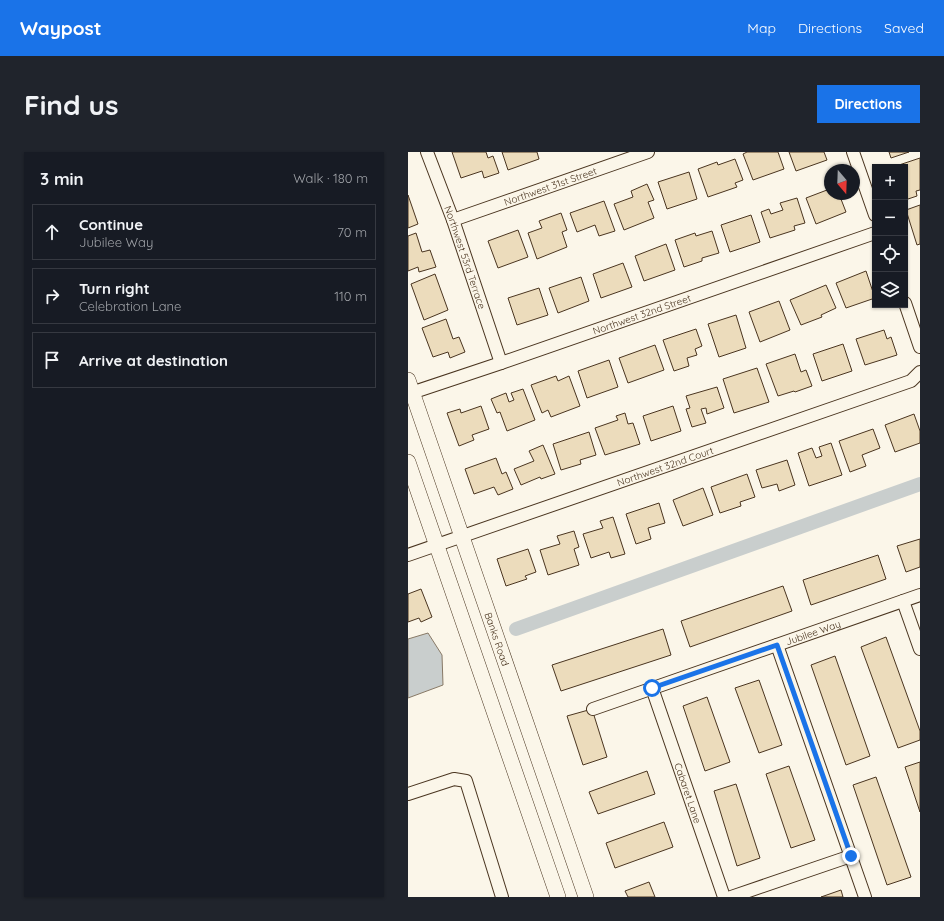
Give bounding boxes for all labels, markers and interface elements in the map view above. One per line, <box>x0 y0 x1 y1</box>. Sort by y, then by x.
text: Waypost <box>20 16 102 40</box>
text: Map <box>747 19 776 37</box>
text: Directions <box>798 19 862 37</box>
text: Saved <box>884 19 924 37</box>
button: Directions <box>817 85 920 123</box>
text: Find us <box>24 87 118 122</box>
street label: Northwest 31st Street <box>502 164 599 208</box>
north arrow <box>824 164 860 200</box>
map controls <box>872 164 908 308</box>
button: + <box>872 164 908 200</box>
text: 3 min <box>40 168 84 189</box>
text: Walk · 180 m <box>293 170 368 186</box>
button: − <box>872 200 908 236</box>
street label: Northwest 53rd Terrace <box>442 204 489 311</box>
text: Continue <box>79 215 143 234</box>
icon: ahead <box>41 221 63 243</box>
text: 70 m <box>337 224 367 240</box>
text: Jubilee Way <box>79 234 153 250</box>
button: locate <box>872 236 908 272</box>
button: layers <box>872 272 908 308</box>
text: Turn right <box>79 279 150 298</box>
icon: right <box>41 285 63 307</box>
text: 110 m <box>334 288 367 304</box>
street label: Northwest 32nd Street <box>591 291 693 337</box>
text: Celebration Lane <box>79 298 181 314</box>
icon: arrive <box>41 349 63 371</box>
text: Arrive at destination <box>79 351 228 370</box>
street label: Northwest 32nd Court <box>615 443 716 489</box>
street label: Banks Road <box>482 611 512 668</box>
street label: Jubilee Way <box>784 617 842 648</box>
route start <box>643 679 661 697</box>
street label: Cabaret Lane <box>672 761 705 825</box>
route end <box>842 847 860 865</box>

